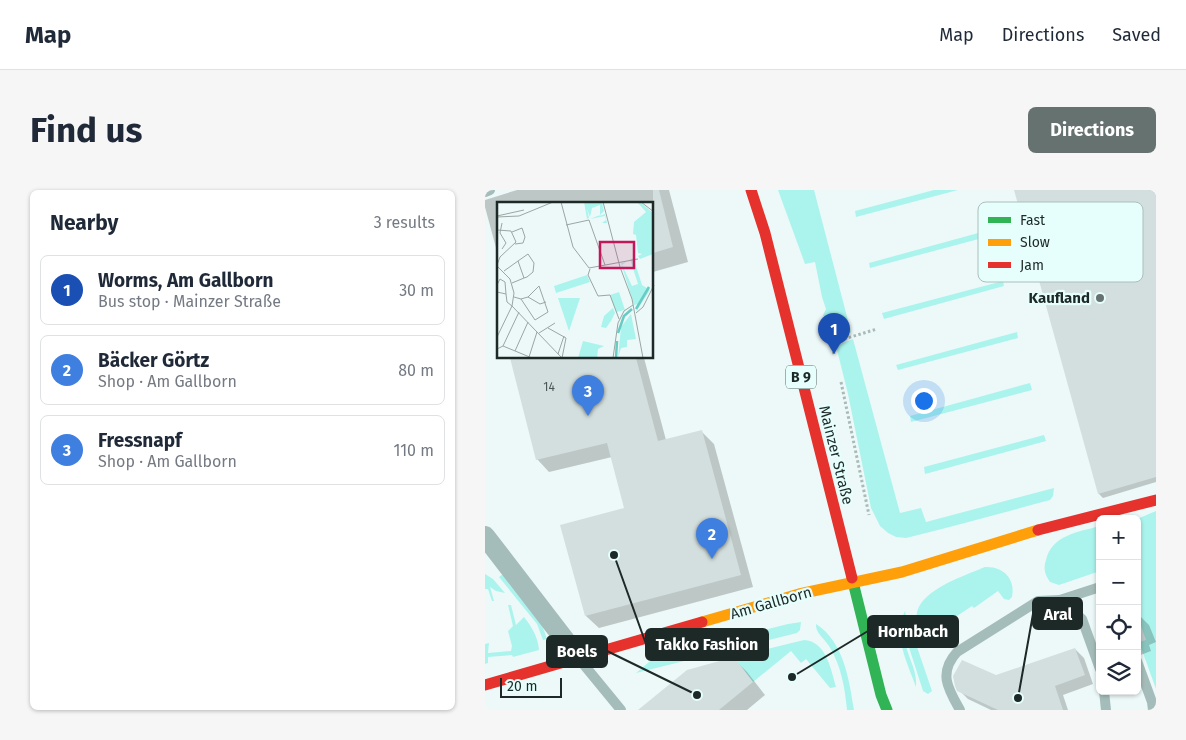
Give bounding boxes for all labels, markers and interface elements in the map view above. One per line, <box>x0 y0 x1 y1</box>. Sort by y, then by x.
text: Map <box>25 21 71 49</box>
text: Map <box>939 24 974 46</box>
text: Directions <box>1002 24 1084 46</box>
text: Saved <box>1112 24 1161 46</box>
button: Directions <box>1028 107 1156 153</box>
text: Find us <box>30 109 142 151</box>
inset map <box>497 202 654 359</box>
legend <box>978 202 1143 282</box>
text: Nearby <box>50 210 118 236</box>
text: Fast <box>1020 212 1046 229</box>
text: 3 results <box>374 213 435 232</box>
text: Slow <box>1020 234 1050 251</box>
text: Jam <box>1020 257 1044 274</box>
text: Worms, Am Gallborn <box>98 269 273 292</box>
text: 1 <box>63 281 71 300</box>
text: 30 m <box>399 281 434 300</box>
place label: Kaufland <box>1029 289 1090 307</box>
text: Bus stop · Mainzer Straße <box>98 292 281 311</box>
marker: Kaufland <box>1094 292 1106 304</box>
pin: 1 <box>818 313 850 354</box>
text: Bäcker Görtz <box>98 349 209 372</box>
text: 2 <box>63 361 71 380</box>
text: 80 m <box>398 361 434 380</box>
road number: B 9 <box>786 366 816 388</box>
text: Shop · Am Gallborn <box>98 372 237 391</box>
pin: 3 <box>572 375 604 416</box>
house number: 14 <box>543 380 555 394</box>
your location <box>911 388 937 414</box>
street label: Mainzer Straße <box>815 404 857 506</box>
text: Fressnapf <box>98 429 182 452</box>
text: 3 <box>63 441 71 460</box>
text: 110 m <box>393 441 434 460</box>
text: Shop · Am Gallborn <box>98 452 237 471</box>
map controls <box>1096 515 1141 695</box>
button: + <box>1096 515 1141 560</box>
pin: 2 <box>696 518 728 559</box>
button: − <box>1096 560 1141 605</box>
street label: Am Gallborn <box>728 583 814 623</box>
callout: Aral <box>1033 598 1082 629</box>
text: Aral <box>1043 605 1073 624</box>
button: locate <box>1096 605 1141 650</box>
callout: Hornbach <box>868 616 958 647</box>
text: Hornbach <box>878 622 948 641</box>
callout: Takko Fashion <box>646 629 768 660</box>
text: Takko Fashion <box>656 635 758 654</box>
callout: Boels <box>547 636 607 667</box>
text: Boels <box>557 642 598 661</box>
button: layers <box>1096 650 1141 695</box>
scale bar <box>500 675 563 698</box>
text: 20 m <box>507 678 537 695</box>

